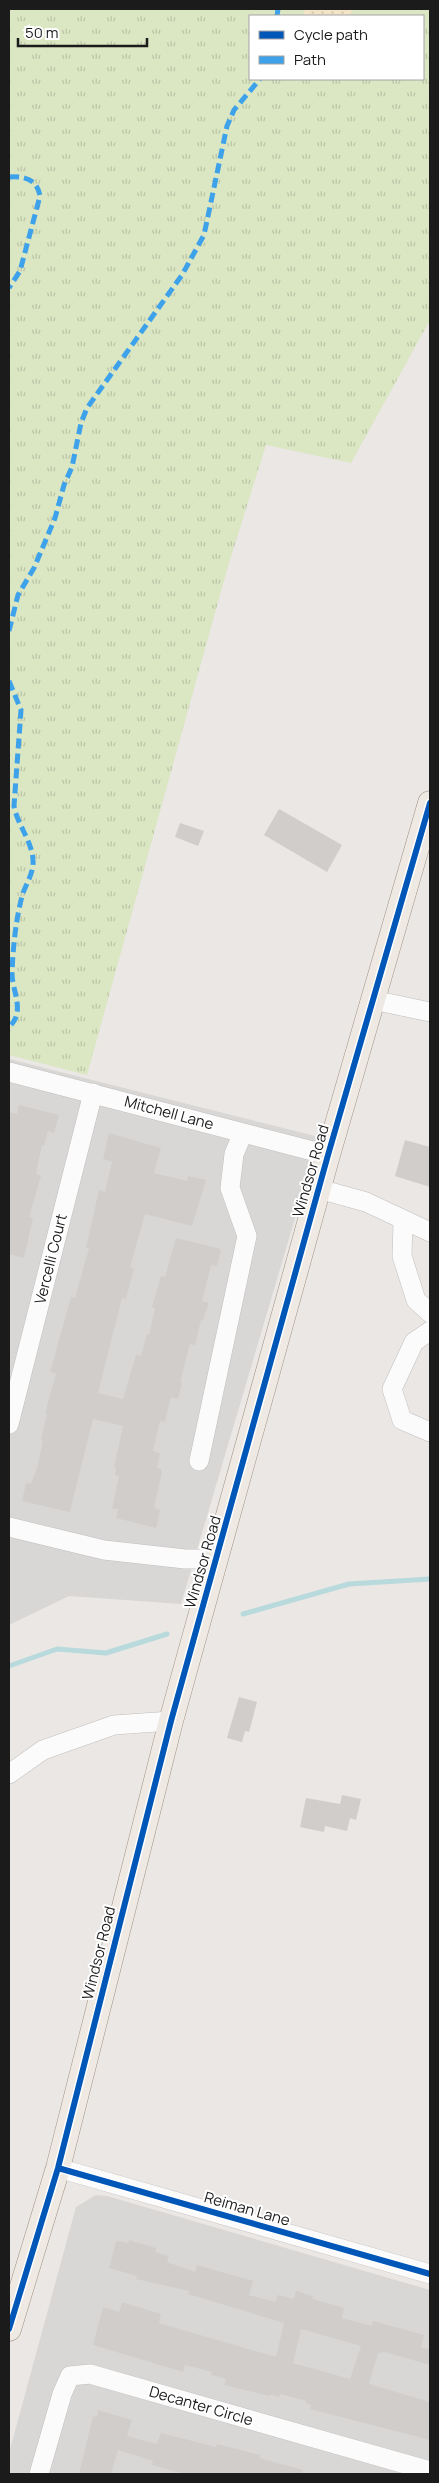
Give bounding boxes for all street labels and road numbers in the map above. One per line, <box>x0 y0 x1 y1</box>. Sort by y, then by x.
street label: Mitchell Lane <box>122 1091 216 1135</box>
street label: Windsor Road <box>287 1122 334 1220</box>
street label: Vercelli Court <box>29 1211 72 1306</box>
street label: Windsor Road <box>179 1513 226 1611</box>
street label: Windsor Road <box>77 1904 120 2002</box>
street label: Reiman Lane <box>202 2186 293 2231</box>
street label: Decanter Circle <box>147 2381 256 2430</box>

